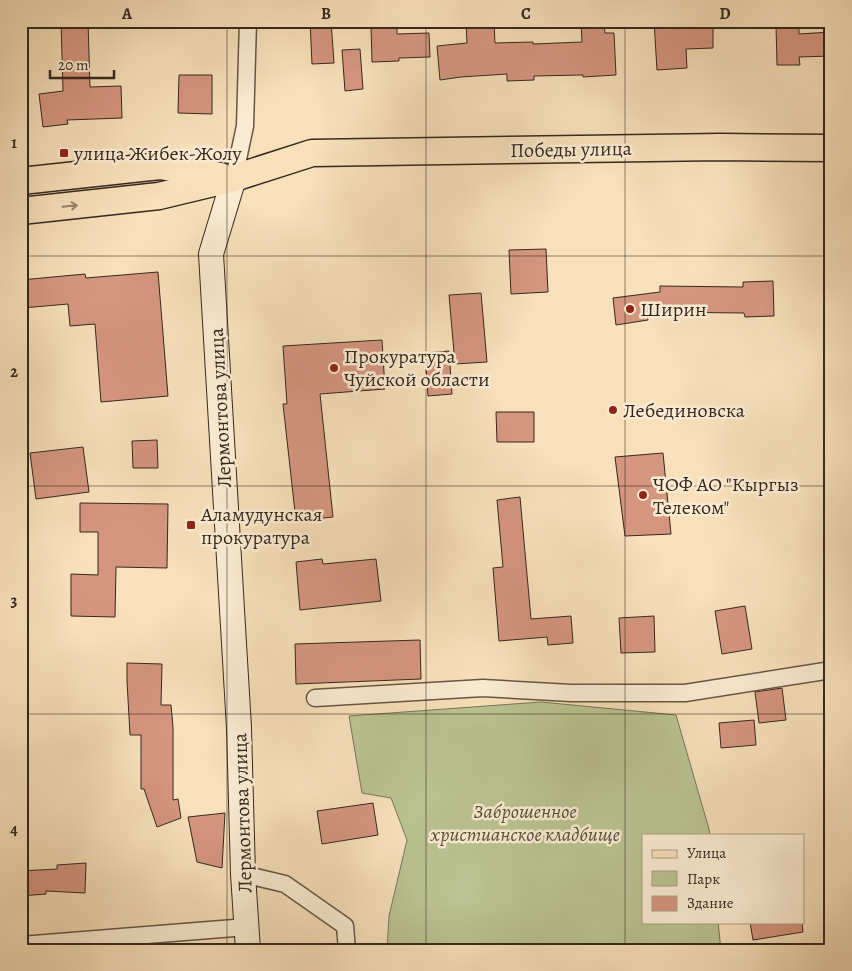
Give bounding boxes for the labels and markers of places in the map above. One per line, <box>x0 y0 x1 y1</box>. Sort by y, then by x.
place label: улица Жибек-Жолу <box>73 140 243 167</box>
marker: улица Жибек-Жолу <box>58 147 70 159</box>
place label: Ширин <box>640 296 707 323</box>
marker: Ширин <box>624 303 636 315</box>
place label: Прокуратура Чуйской области <box>344 343 490 393</box>
marker: Прокуратура Чуйской области <box>328 362 340 374</box>
place label: Лебединовска <box>623 397 746 424</box>
marker: Лебединовска <box>607 404 619 416</box>
place label: ЧОФ АО "Кыргыз Телеком" <box>653 471 799 521</box>
marker: ЧОФ АО "Кыргыз Телеком" <box>637 489 649 501</box>
place label: Аламудунская прокуратура <box>200 501 322 551</box>
marker: Аламудунская прокуратура <box>185 519 197 531</box>

